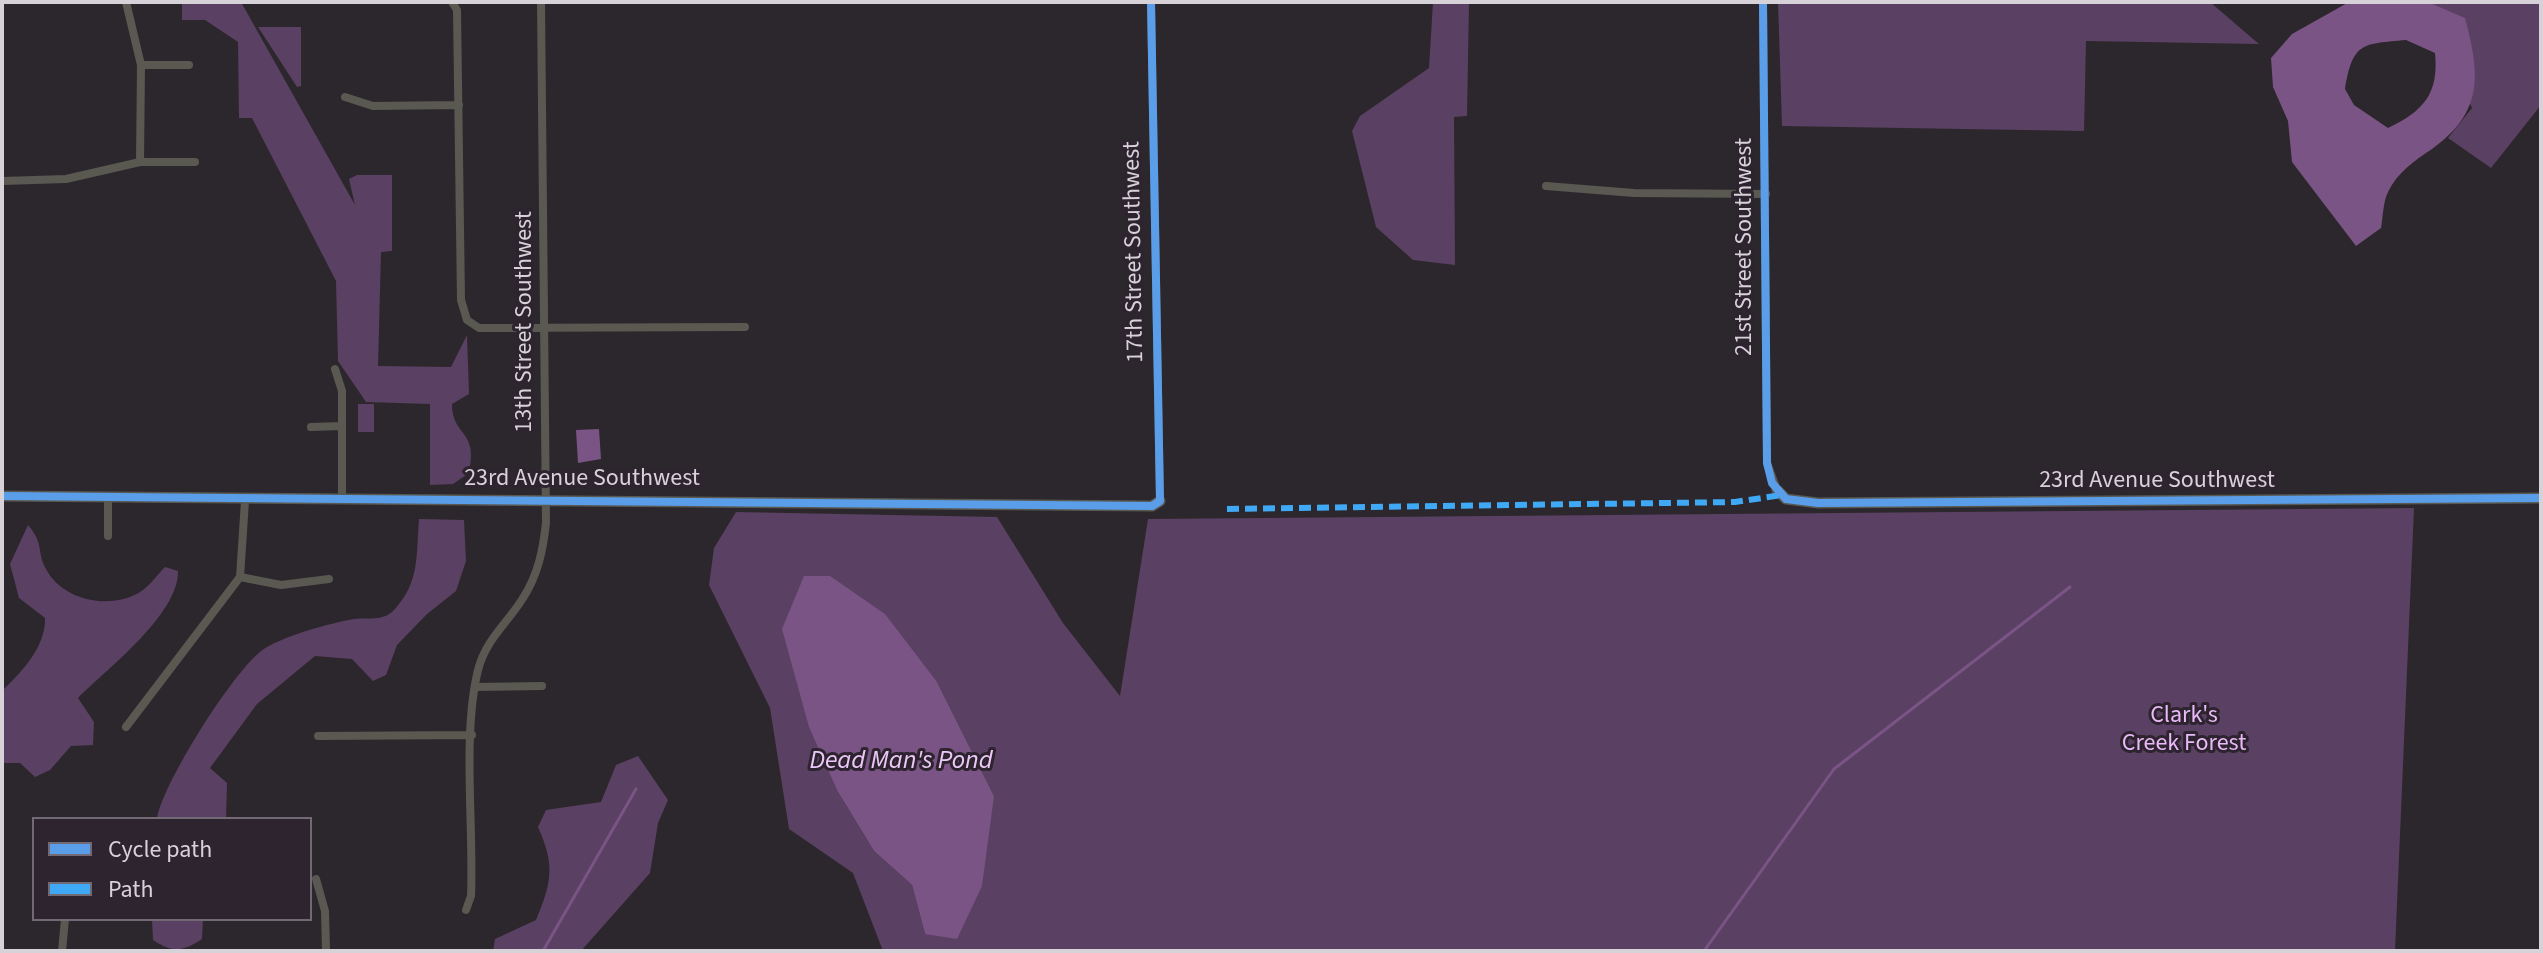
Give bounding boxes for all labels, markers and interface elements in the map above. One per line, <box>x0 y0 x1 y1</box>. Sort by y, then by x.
street label: 21st Street Southwest <box>1732 138 1760 356</box>
street label: 17th Street Southwest <box>1119 141 1151 363</box>
street label: 13th Street Southwest <box>512 211 540 433</box>
street label: 23rd Avenue Southwest <box>464 466 700 494</box>
street label: 23rd Avenue Southwest <box>2039 468 2275 496</box>
park label: Clark's Creek Forest <box>2122 703 2246 759</box>
water label: Dead Man's Pond <box>809 746 993 778</box>
legend <box>32 817 312 921</box>
text: Cycle path <box>108 832 212 867</box>
text: Path <box>108 872 154 907</box>

